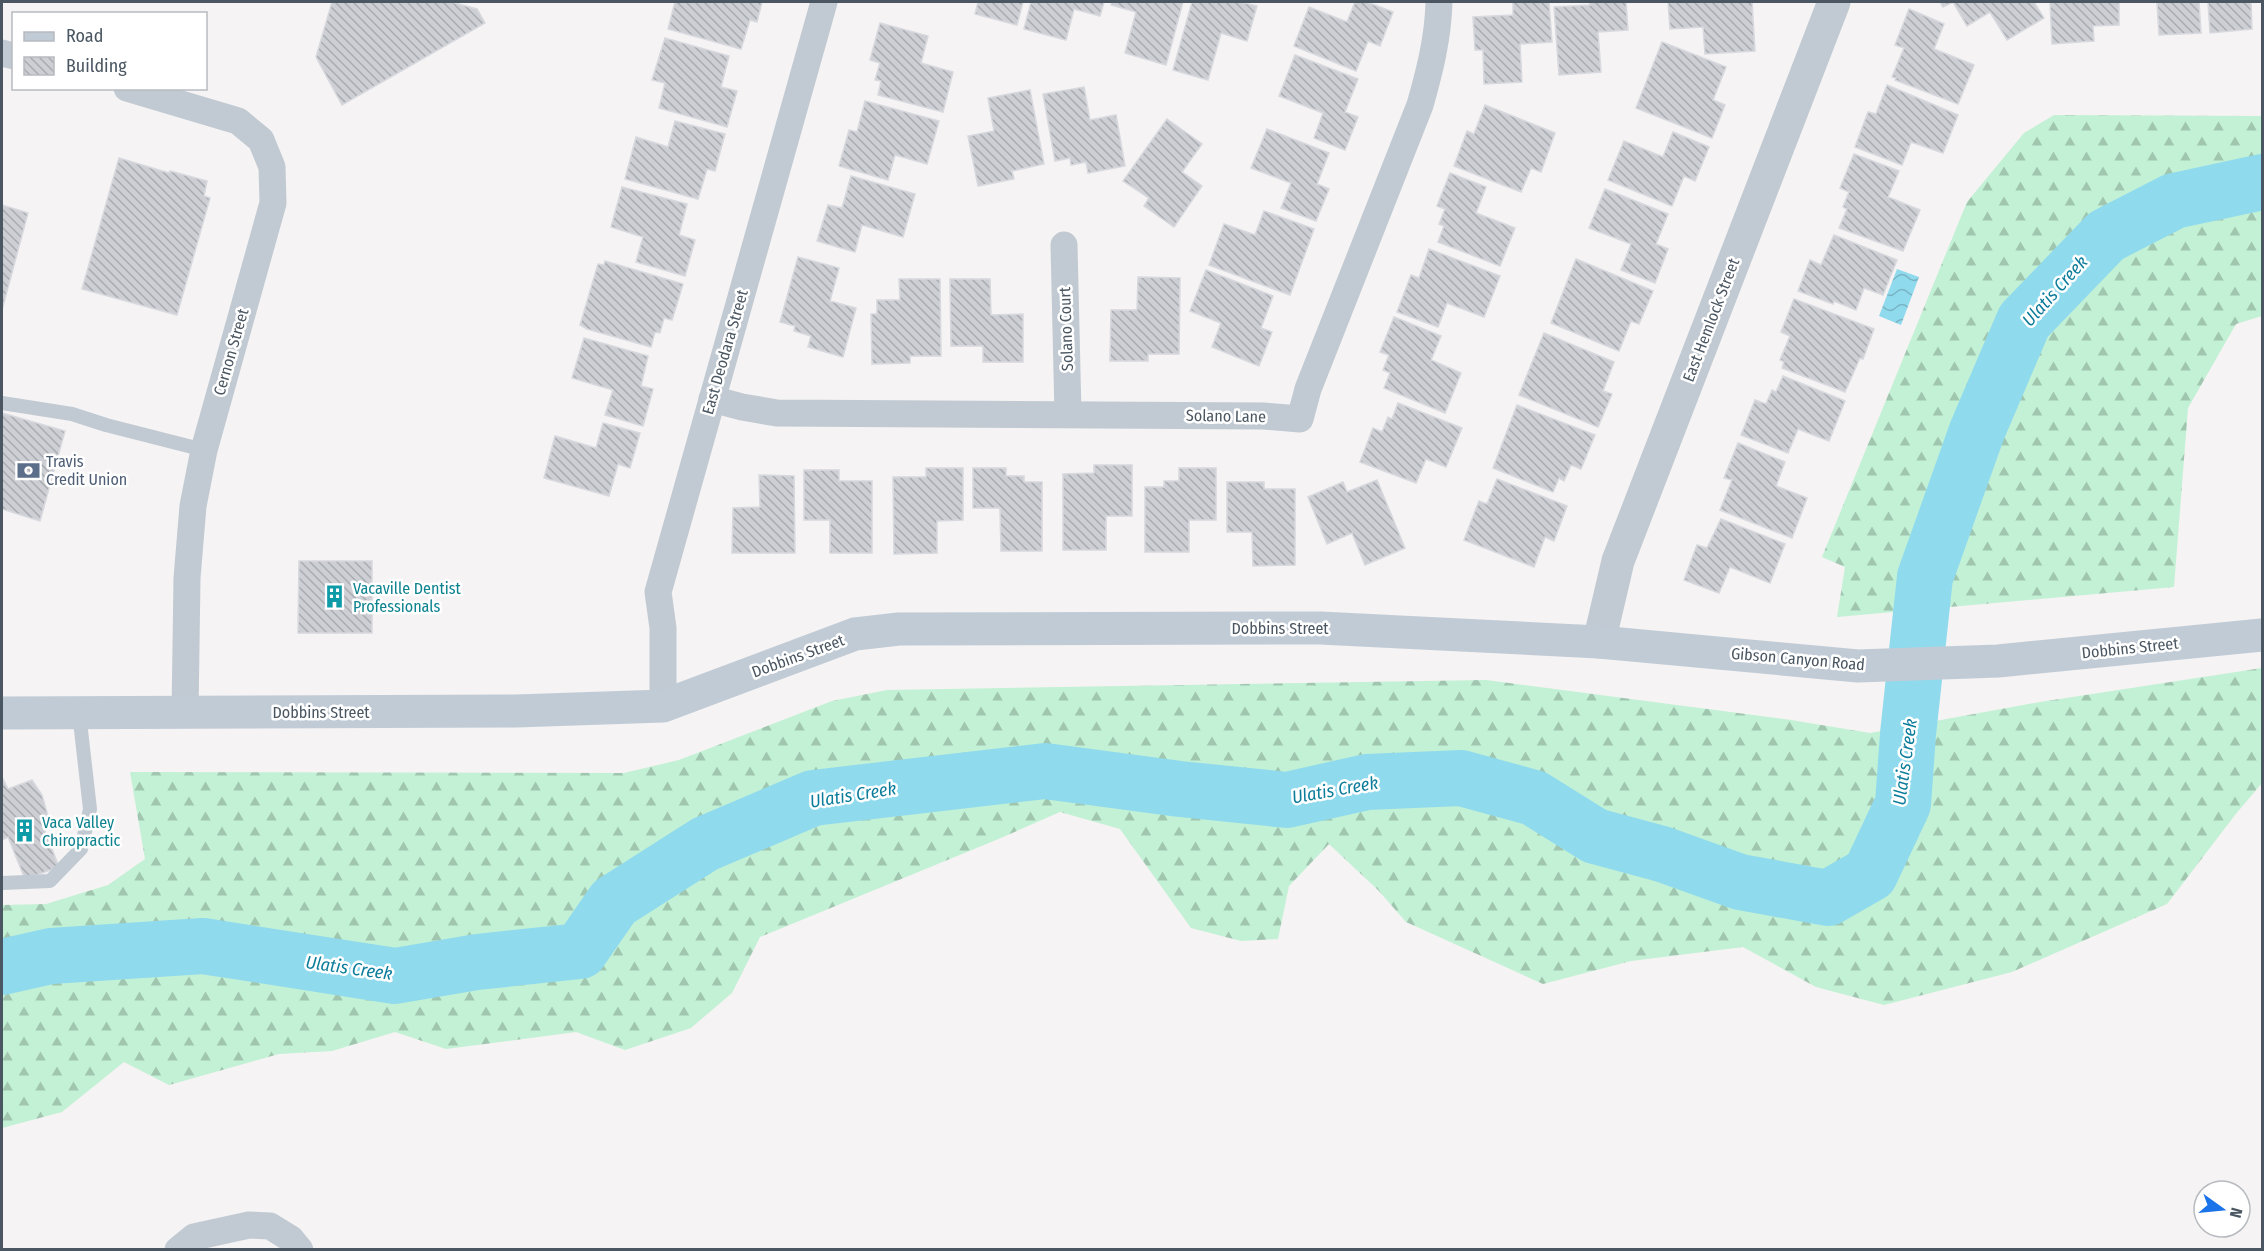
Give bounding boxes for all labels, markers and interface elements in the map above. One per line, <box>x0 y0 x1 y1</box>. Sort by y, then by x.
legend <box>12 12 207 90</box>
text: Road <box>66 25 103 47</box>
text: Building <box>66 55 127 77</box>
water label: Ulatis Creek <box>2018 251 2092 331</box>
street label: East Hemlock Street <box>1679 255 1744 384</box>
street label: Solano Court <box>1055 286 1077 371</box>
street label: East Deodara Street <box>698 287 752 417</box>
street label: Cernon Street <box>210 306 253 398</box>
street label: Solano Lane <box>1186 406 1266 426</box>
place label: Travis Credit Union <box>46 452 127 489</box>
bank icon: Travis Credit Union <box>15 457 41 483</box>
place label: Vacaville Dentist Professionals <box>353 579 462 616</box>
building icon: Vacaville Dentist Professionals <box>322 584 348 610</box>
street label: Dobbins Street <box>1231 619 1329 638</box>
street label: Dobbins Street <box>749 630 848 682</box>
street label: Dobbins Street <box>2081 633 2180 663</box>
street label: Gibson Canyon Road <box>1730 644 1866 674</box>
street label: Dobbins Street <box>272 703 370 722</box>
water label: Ulatis Creek <box>1888 717 1922 807</box>
water label: Ulatis Creek <box>1290 772 1380 808</box>
water label: Ulatis Creek <box>808 777 898 813</box>
place label: Vaca Valley Chiropractic <box>42 813 121 850</box>
building icon: Vaca Valley Chiropractic <box>11 818 37 844</box>
water label: Ulatis Creek <box>304 951 394 985</box>
north arrow <box>2192 1179 2252 1239</box>
text: N <box>2226 1206 2246 1220</box>

